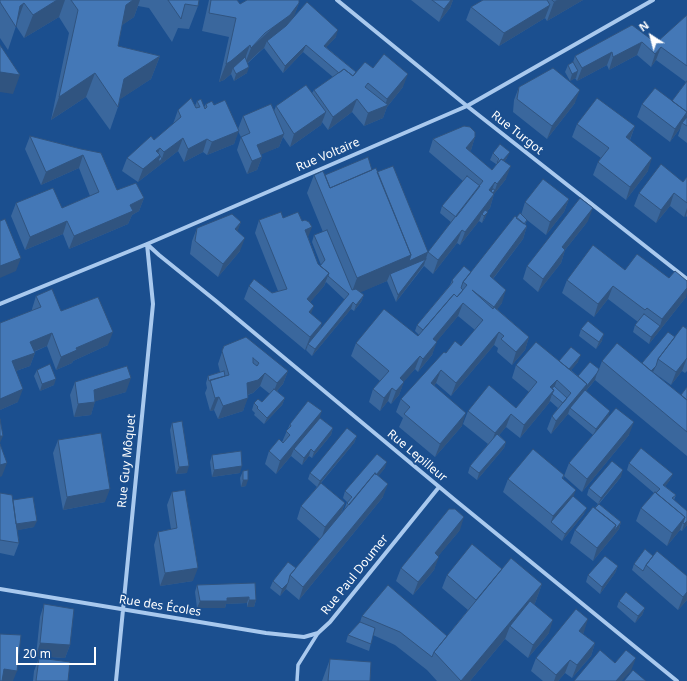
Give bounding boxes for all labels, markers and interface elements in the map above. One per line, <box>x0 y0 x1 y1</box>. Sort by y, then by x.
north arrow <box>631 16 671 56</box>
text: N <box>636 17 652 35</box>
street label: Rue Turgot <box>488 108 546 158</box>
street label: Rue Voltaire <box>294 135 362 175</box>
street label: Rue Guy Môquet <box>115 413 139 509</box>
street label: Rue Lepilleur <box>384 427 450 485</box>
street label: Rue Paul Doumer <box>318 532 392 618</box>
street label: Rue des Écoles <box>118 592 202 620</box>
scale bar <box>18 639 98 665</box>
text: 20 m <box>23 645 51 662</box>

